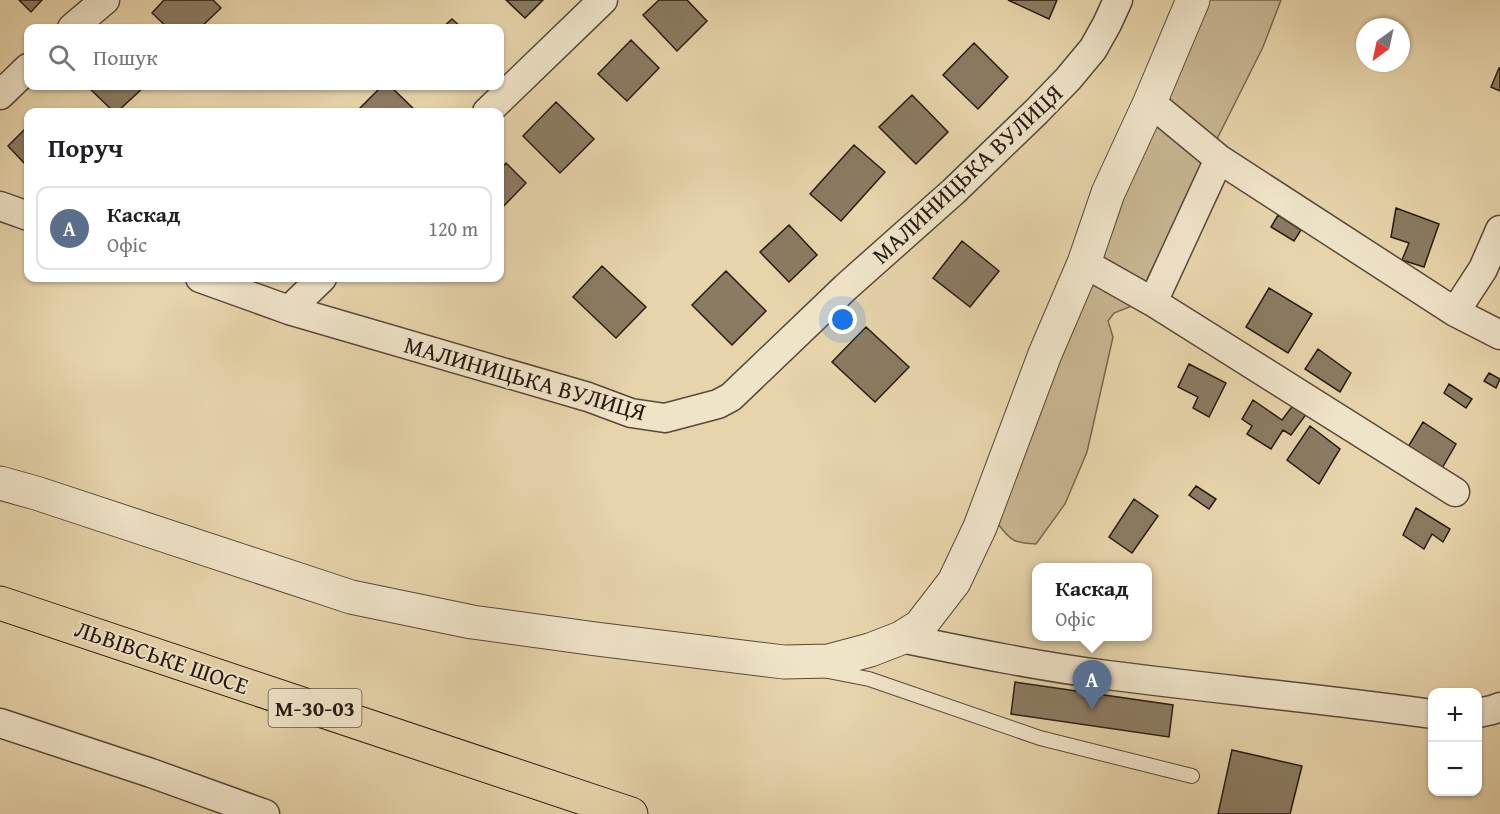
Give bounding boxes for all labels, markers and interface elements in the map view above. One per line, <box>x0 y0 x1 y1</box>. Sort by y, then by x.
north arrow <box>1356 18 1410 72</box>
search box <box>24 24 504 90</box>
icon: search <box>45 41 78 74</box>
text: Пошук <box>93 41 158 73</box>
street label: МАЛИНИЦЬКА ВУЛИЦЯ <box>864 76 1070 272</box>
text: Поруч <box>48 128 123 167</box>
text: Каскад <box>107 198 181 230</box>
text: A <box>63 214 76 243</box>
text: 120 m <box>428 214 478 243</box>
text: Офіс <box>107 230 147 259</box>
your location <box>828 305 857 334</box>
street label: МАЛИНИЦЬКА ВУЛИЦЯ <box>400 327 650 429</box>
popup <box>1032 563 1152 641</box>
text: Каскад <box>1055 572 1129 604</box>
text: Офіс <box>1055 604 1095 633</box>
street label: ЛЬВІВСЬКЕ ШОСЕ <box>70 611 254 703</box>
pin: A <box>1072 660 1112 710</box>
map controls <box>1428 688 1482 796</box>
button: + <box>1428 688 1482 742</box>
road number: М-30-03 <box>268 689 362 727</box>
button: − <box>1428 742 1482 796</box>

